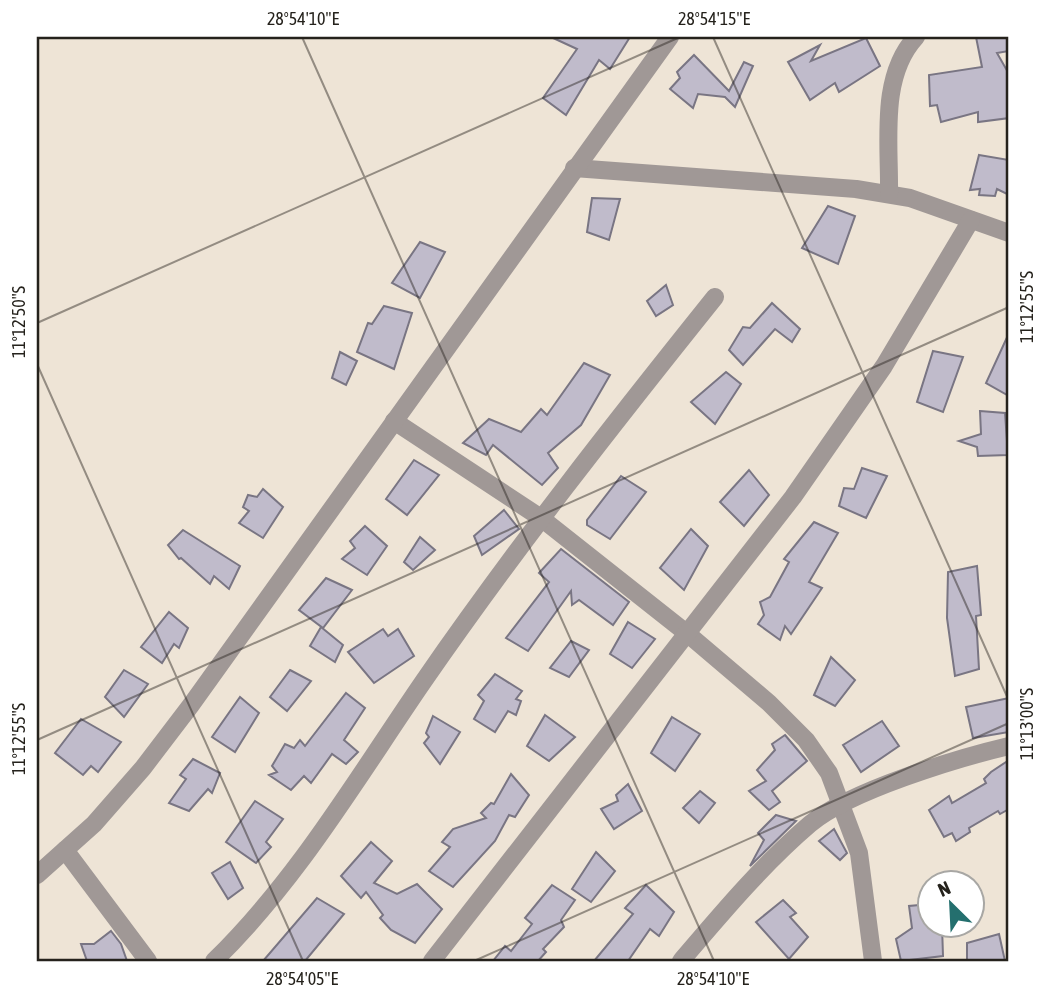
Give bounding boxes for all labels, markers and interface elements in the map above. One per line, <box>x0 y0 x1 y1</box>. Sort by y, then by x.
text: 28°54'10"E <box>267 8 339 29</box>
text: 28°54'15"E <box>678 8 750 29</box>
text: 11°12'55"S <box>1016 271 1037 343</box>
text: 11°12'50"S <box>8 286 29 358</box>
text: 11°13'00"S <box>1016 688 1037 760</box>
text: 11°12'55"S <box>8 703 29 775</box>
north arrow <box>916 869 986 939</box>
text: N <box>934 876 954 901</box>
text: 28°54'05"E <box>266 968 338 989</box>
text: 28°54'10"E <box>677 968 749 989</box>

